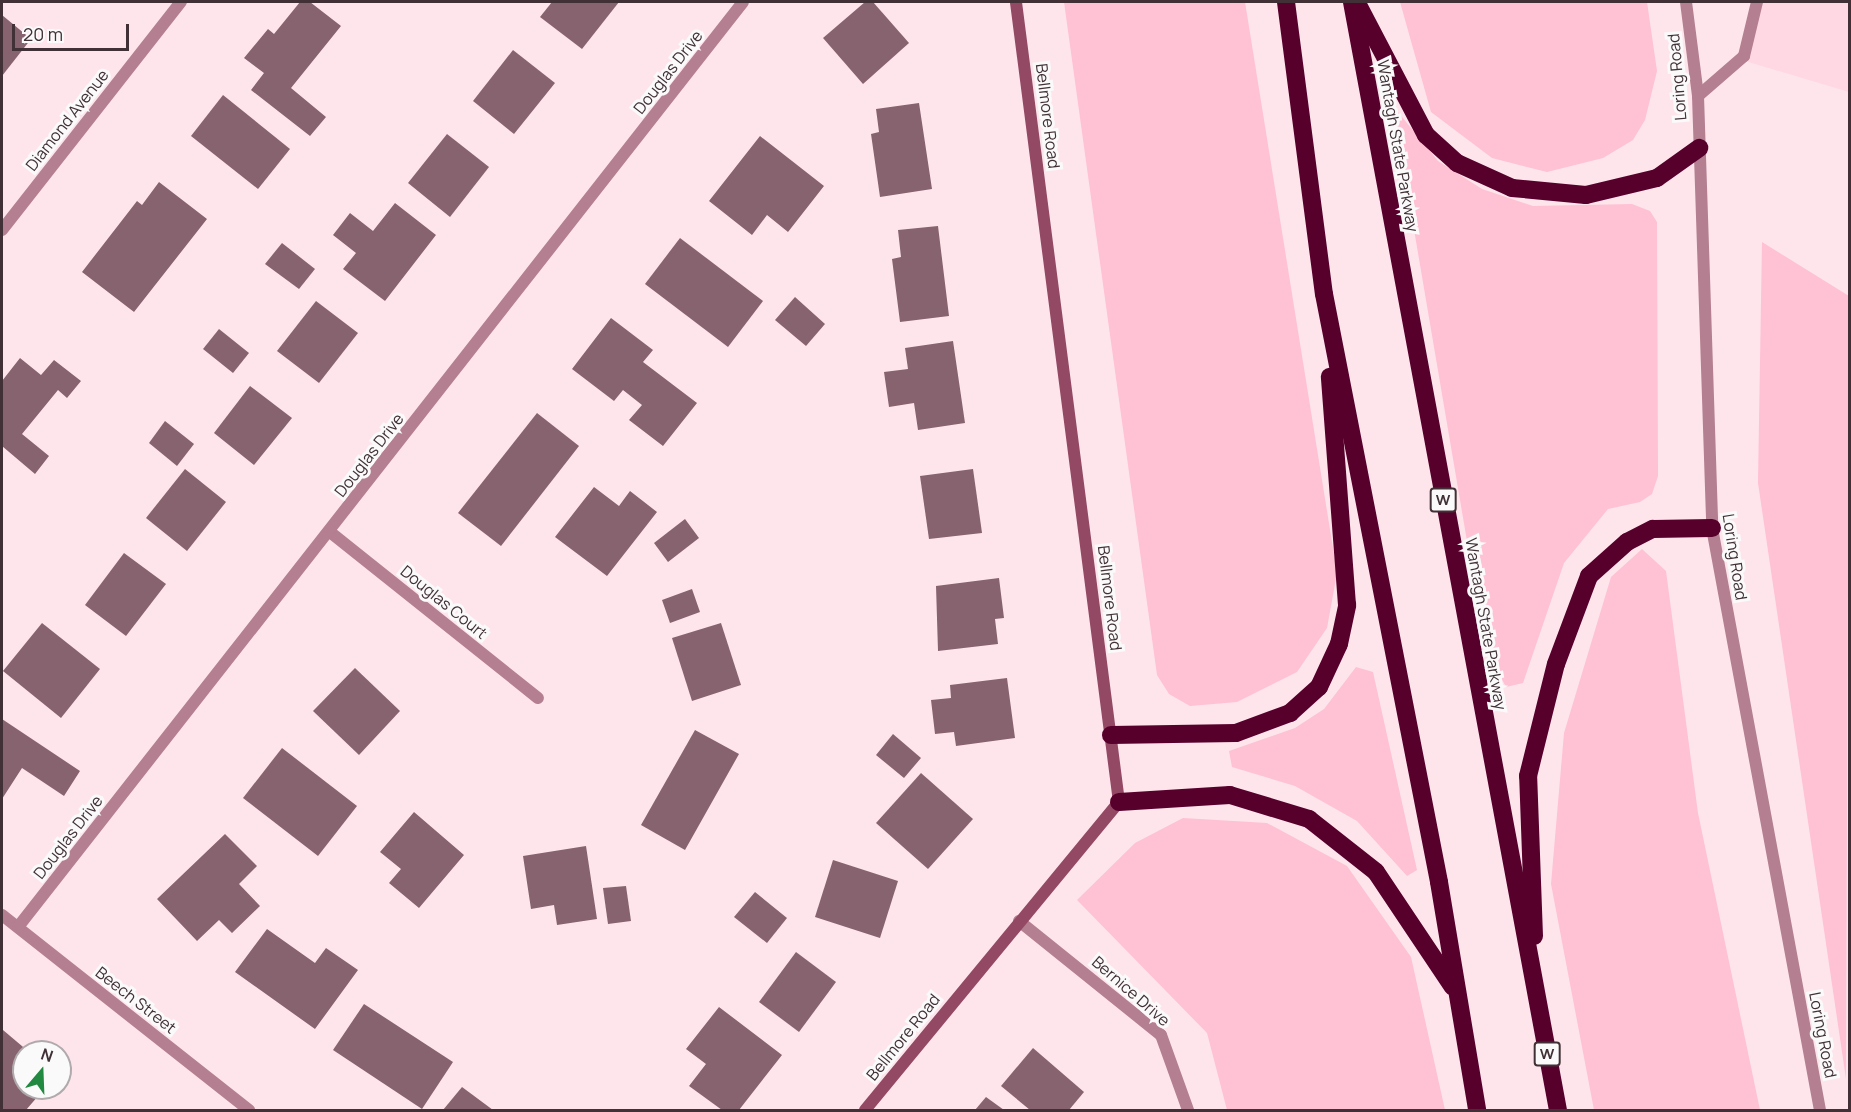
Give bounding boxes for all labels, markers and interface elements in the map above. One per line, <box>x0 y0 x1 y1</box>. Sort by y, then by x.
scale bar <box>15 12 132 50</box>
text: 20 m <box>23 22 63 46</box>
street label: Douglas Drive <box>629 26 707 118</box>
street label: Loring Road <box>1664 33 1690 121</box>
street label: Wantagh State Parkway <box>1373 58 1423 234</box>
street label: Bellmore Road <box>1032 62 1064 170</box>
street label: Diamond Avenue <box>21 66 113 174</box>
street label: Douglas Drive <box>330 409 408 501</box>
road number: W <box>1430 488 1456 512</box>
street label: Loring Road <box>1719 512 1751 602</box>
street label: Wantagh State Parkway <box>1461 536 1511 712</box>
street label: Bellmore Road <box>1094 544 1126 652</box>
street label: Douglas Court <box>397 561 491 643</box>
street label: Douglas Drive <box>29 791 107 883</box>
street label: Bernice Drive <box>1088 952 1174 1030</box>
street label: Beech Street <box>92 963 180 1037</box>
street label: Bellmore Road <box>862 990 944 1084</box>
street label: Loring Road <box>1805 990 1841 1080</box>
north arrow <box>12 1040 72 1100</box>
road number: W <box>1534 1042 1560 1066</box>
text: N <box>38 1043 56 1067</box>

